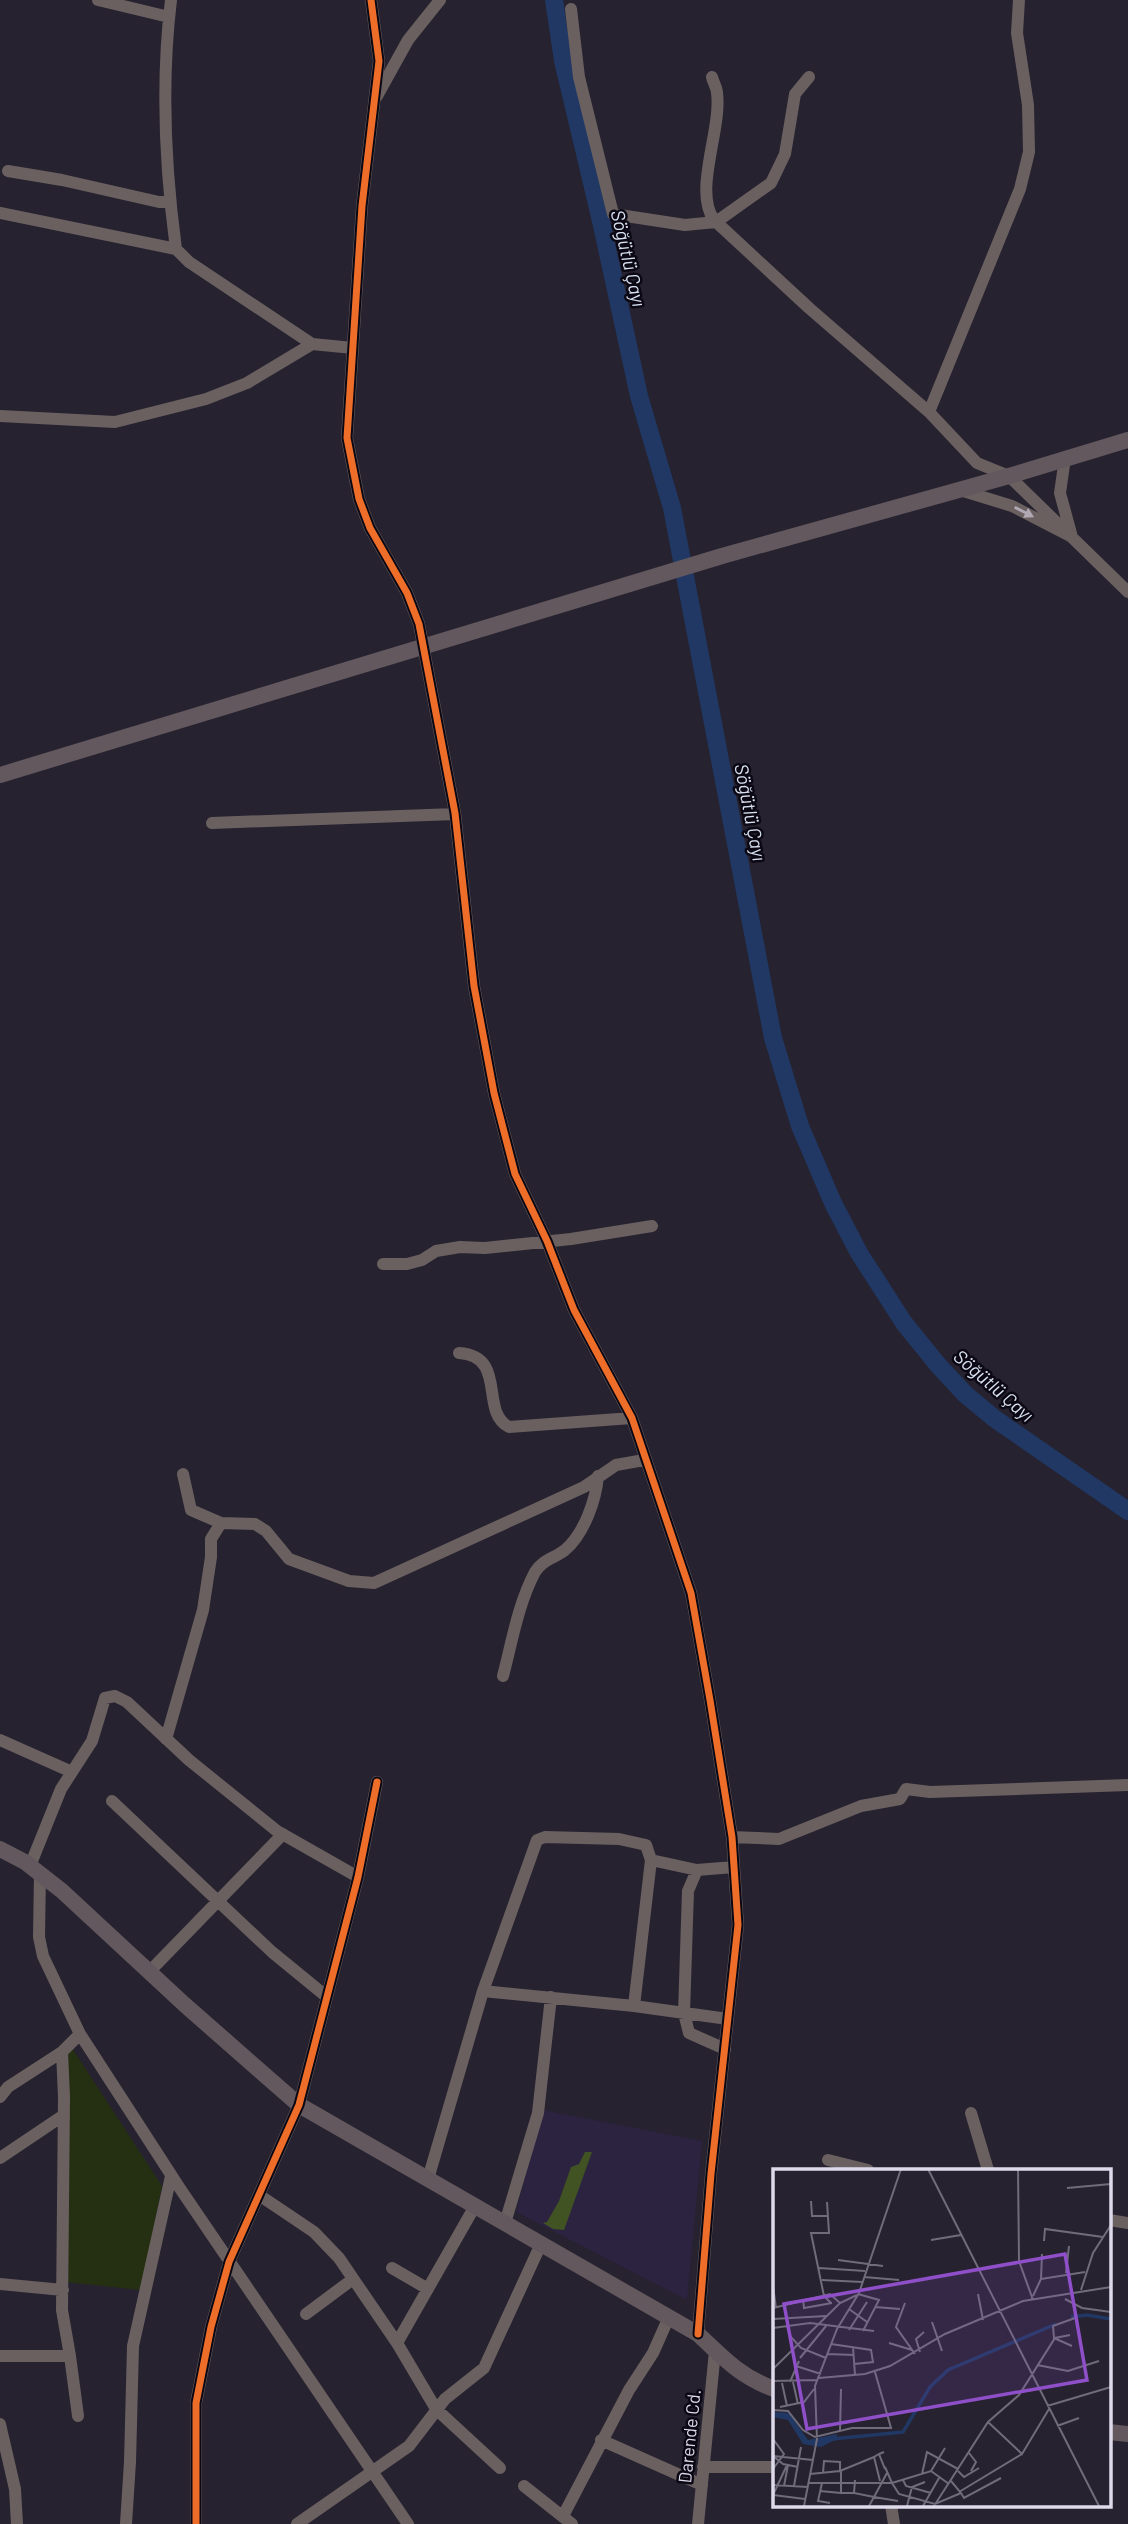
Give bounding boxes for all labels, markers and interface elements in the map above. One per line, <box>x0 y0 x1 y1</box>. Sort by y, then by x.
water label: Söğütlü Çayı <box>607 207 651 309</box>
one-way arrow <box>1014 507 1034 518</box>
water label: Söğütlü Çayı <box>730 761 772 863</box>
water label: Söğütlü Çayı <box>949 1344 1039 1426</box>
inset map <box>773 2169 1110 2506</box>
street label: Darende Cd. <box>673 2388 705 2484</box>

